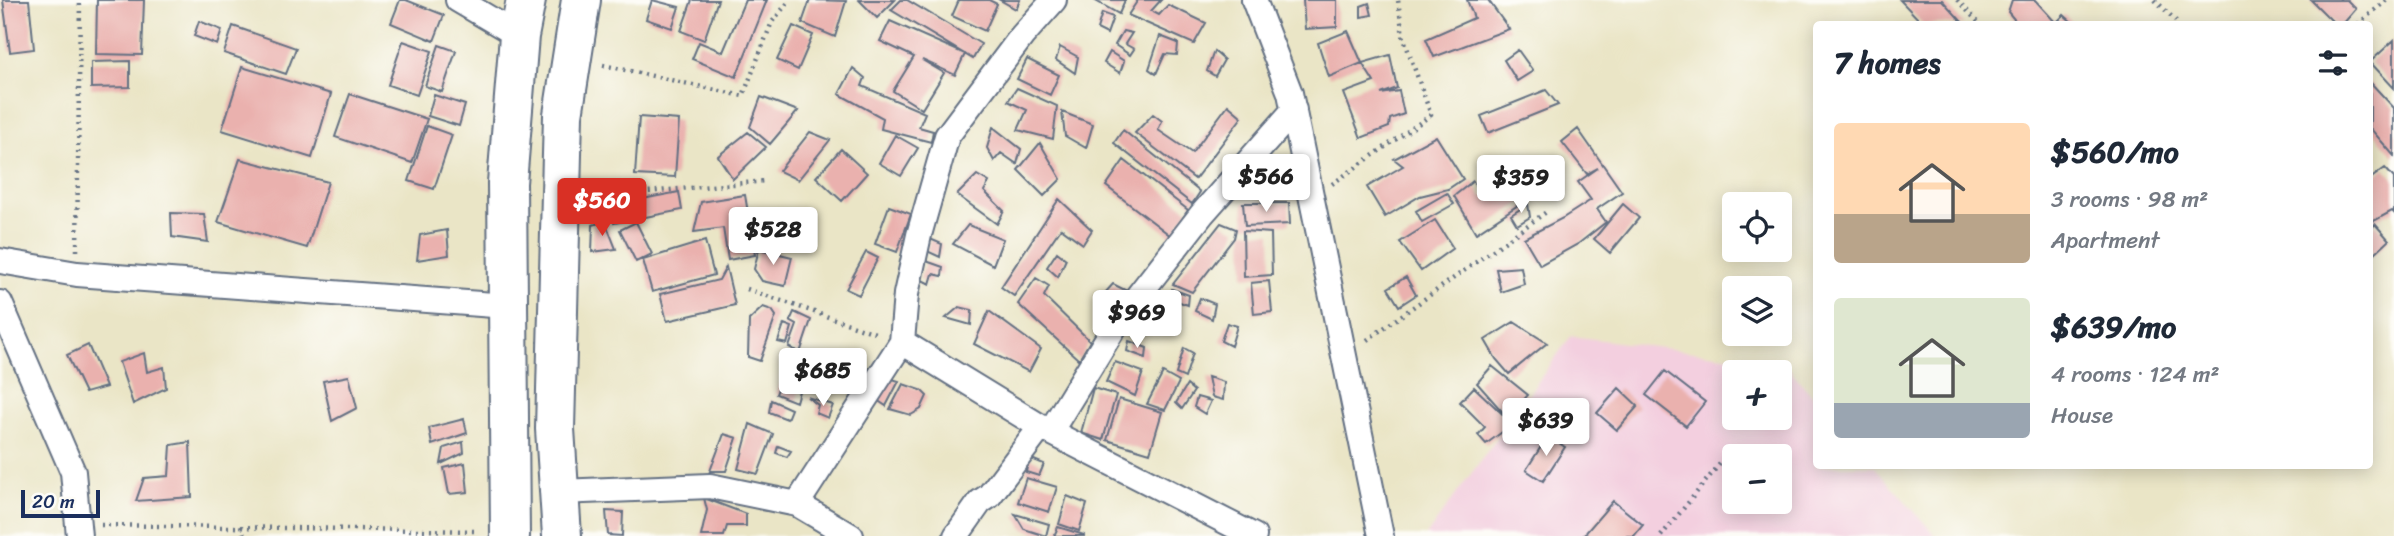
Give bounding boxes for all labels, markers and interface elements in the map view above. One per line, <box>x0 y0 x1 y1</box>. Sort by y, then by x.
text: 7 homes <box>1834 36 1941 90</box>
icon: filters <box>2314 44 2352 82</box>
text: $560/mo <box>2051 125 2179 179</box>
icon: home <box>1890 151 1974 235</box>
pin: $566 <box>1225 154 1307 214</box>
text: $566 <box>1238 156 1294 197</box>
pin: $359 <box>1480 156 1562 215</box>
text: $359 <box>1493 157 1549 198</box>
pin: $560 <box>561 178 643 238</box>
text: 3 rooms · 98 m² <box>2051 179 2208 220</box>
text: $560 <box>573 180 631 221</box>
map controls <box>1722 192 1792 514</box>
button: locate <box>1722 192 1792 262</box>
pin: $528 <box>732 208 814 267</box>
text: $528 <box>745 209 801 250</box>
text: Apartment <box>2051 220 2160 261</box>
button: layers <box>1722 276 1792 346</box>
pin: $969 <box>1096 290 1178 350</box>
text: $969 <box>1109 292 1165 333</box>
text: $639/mo <box>2051 300 2176 354</box>
icon: home <box>1890 326 1974 410</box>
pin: $685 <box>782 348 864 408</box>
text: $685 <box>795 350 851 391</box>
text: 4 rooms · 124 m² <box>2051 354 2220 395</box>
button: + <box>1722 360 1792 430</box>
text: House <box>2051 395 2113 436</box>
pin: $639 <box>1505 398 1587 458</box>
text: $639 <box>1518 400 1574 441</box>
button: − <box>1722 444 1792 514</box>
text: 20 m <box>32 485 75 518</box>
scale bar <box>21 487 100 519</box>

